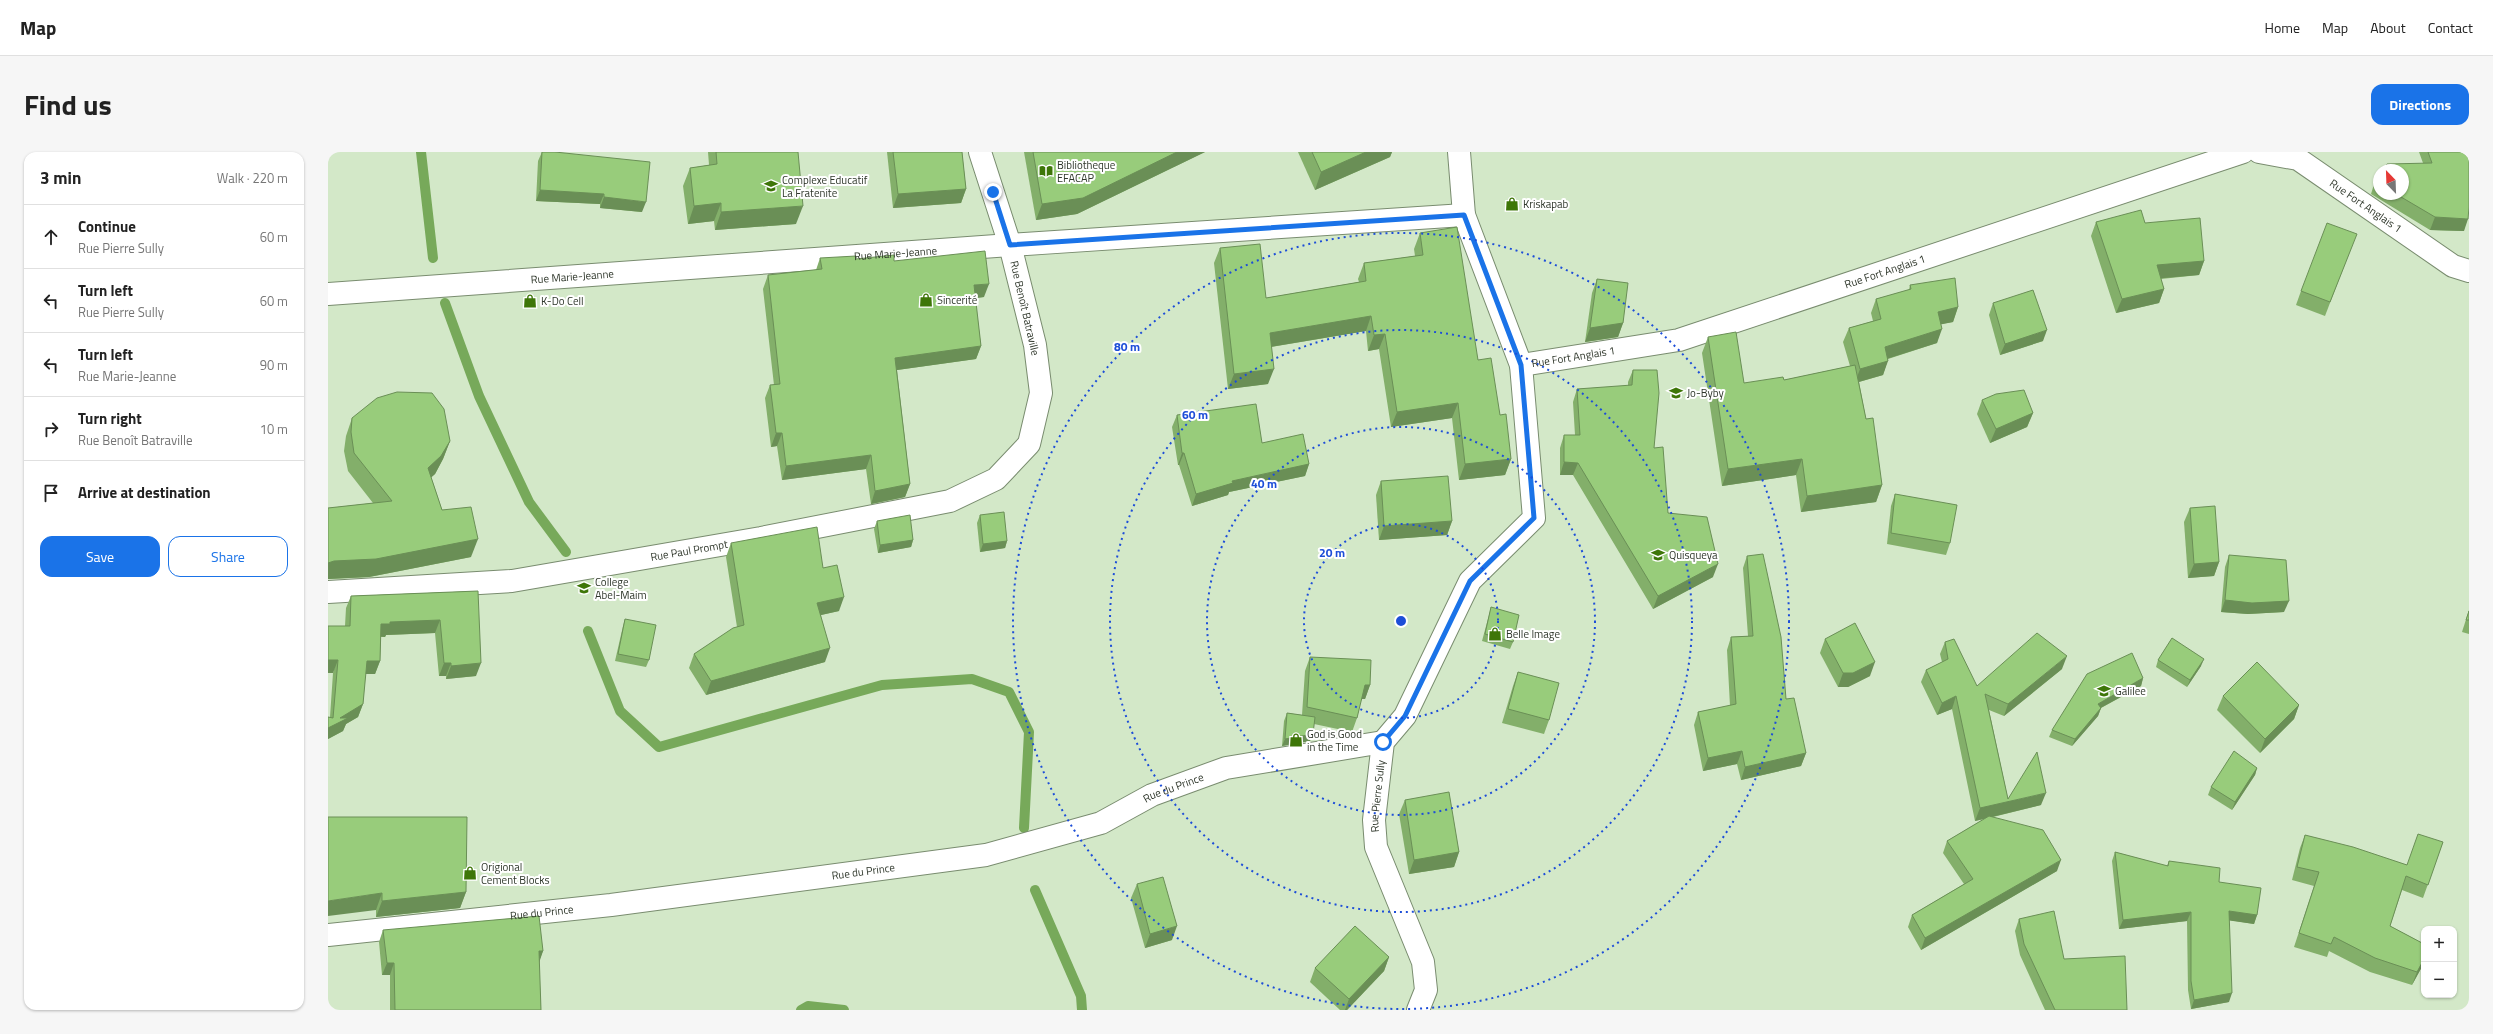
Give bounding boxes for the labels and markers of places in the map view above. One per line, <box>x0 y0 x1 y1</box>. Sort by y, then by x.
place label: Bibliotheque EFACAP <box>1057 157 1116 186</box>
library icon: Bibliotheque EFACAP <box>1038 163 1054 179</box>
place label: Complexe Educatif La Fratenite <box>782 172 868 201</box>
school or university icon: Complexe Educatif La Fratenite <box>763 178 779 194</box>
shop icon: Kriskapab <box>1504 196 1520 212</box>
place label: Kriskapab <box>1523 196 1569 212</box>
shop icon: Sincerité <box>918 292 934 308</box>
place label: Sincerité <box>937 292 978 308</box>
shop icon: K-Do Cell <box>522 293 538 309</box>
place label: K-Do Cell <box>541 293 584 309</box>
school or university icon: Jo-Byby <box>1668 385 1684 401</box>
place label: Jo-Byby <box>1687 385 1724 401</box>
school or university icon: Quisqueya <box>1650 547 1666 563</box>
place label: Quisqueya <box>1669 547 1718 563</box>
place label: College Abel-Maim <box>595 574 647 603</box>
school or university icon: College Abel-Maim <box>576 580 592 596</box>
centre of rings <box>1394 614 1408 628</box>
shop icon: Belle Image <box>1487 626 1503 642</box>
place label: Belle Image <box>1506 626 1560 642</box>
school or university icon: Galilee <box>2096 683 2112 699</box>
place label: Galilee <box>2115 683 2146 699</box>
place label: God is Good in the Time <box>1307 726 1362 755</box>
shop icon: God is Good in the Time <box>1288 732 1304 748</box>
place label: Origional Cement Blocks <box>481 859 550 888</box>
shop icon: Origional Cement Blocks <box>462 865 478 881</box>

